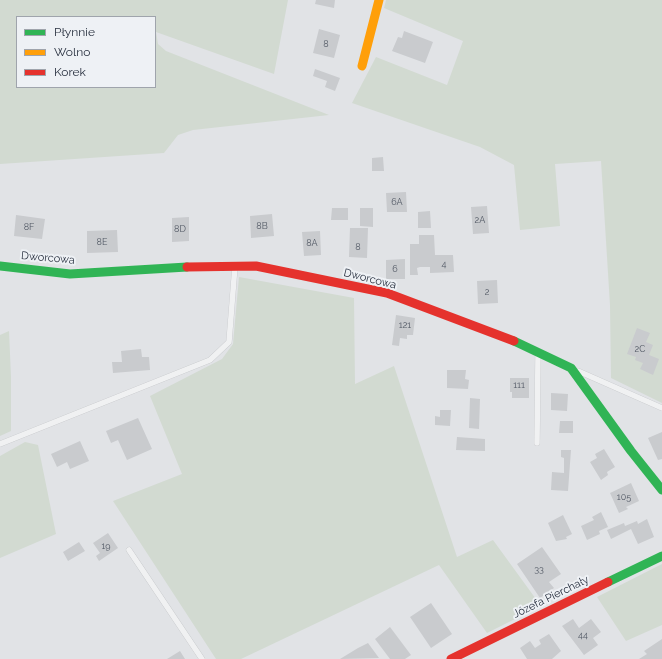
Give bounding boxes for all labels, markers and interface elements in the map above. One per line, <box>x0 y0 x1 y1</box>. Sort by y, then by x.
legend <box>16 16 156 88</box>
text: Płynnie <box>54 25 95 39</box>
house number: 8 <box>323 39 329 49</box>
text: Wolno <box>54 45 90 59</box>
text: Korek <box>54 65 86 79</box>
house number: 6A <box>391 197 403 207</box>
house number: 2A <box>475 215 485 225</box>
house number: 8B <box>256 221 268 231</box>
house number: 8F <box>24 222 34 232</box>
house number: 8D <box>174 224 186 234</box>
house number: 8E <box>97 237 107 247</box>
house number: 8A <box>306 238 318 248</box>
house number: 8 <box>355 242 361 252</box>
street label: Dworcowa <box>21 249 75 267</box>
house number: 4 <box>442 259 446 269</box>
house number: 6 <box>392 264 398 274</box>
street label: Dworcowa <box>342 266 398 292</box>
house number: 2 <box>485 287 489 297</box>
house number: 121 <box>399 320 411 330</box>
house number: 2C <box>635 344 645 354</box>
house number: 111 <box>513 380 525 390</box>
house number: 105 <box>617 492 631 502</box>
house number: 19 <box>101 541 111 551</box>
house number: 33 <box>534 564 544 574</box>
street label: Józefa Pierchały <box>511 573 591 621</box>
house number: 44 <box>578 630 588 640</box>

